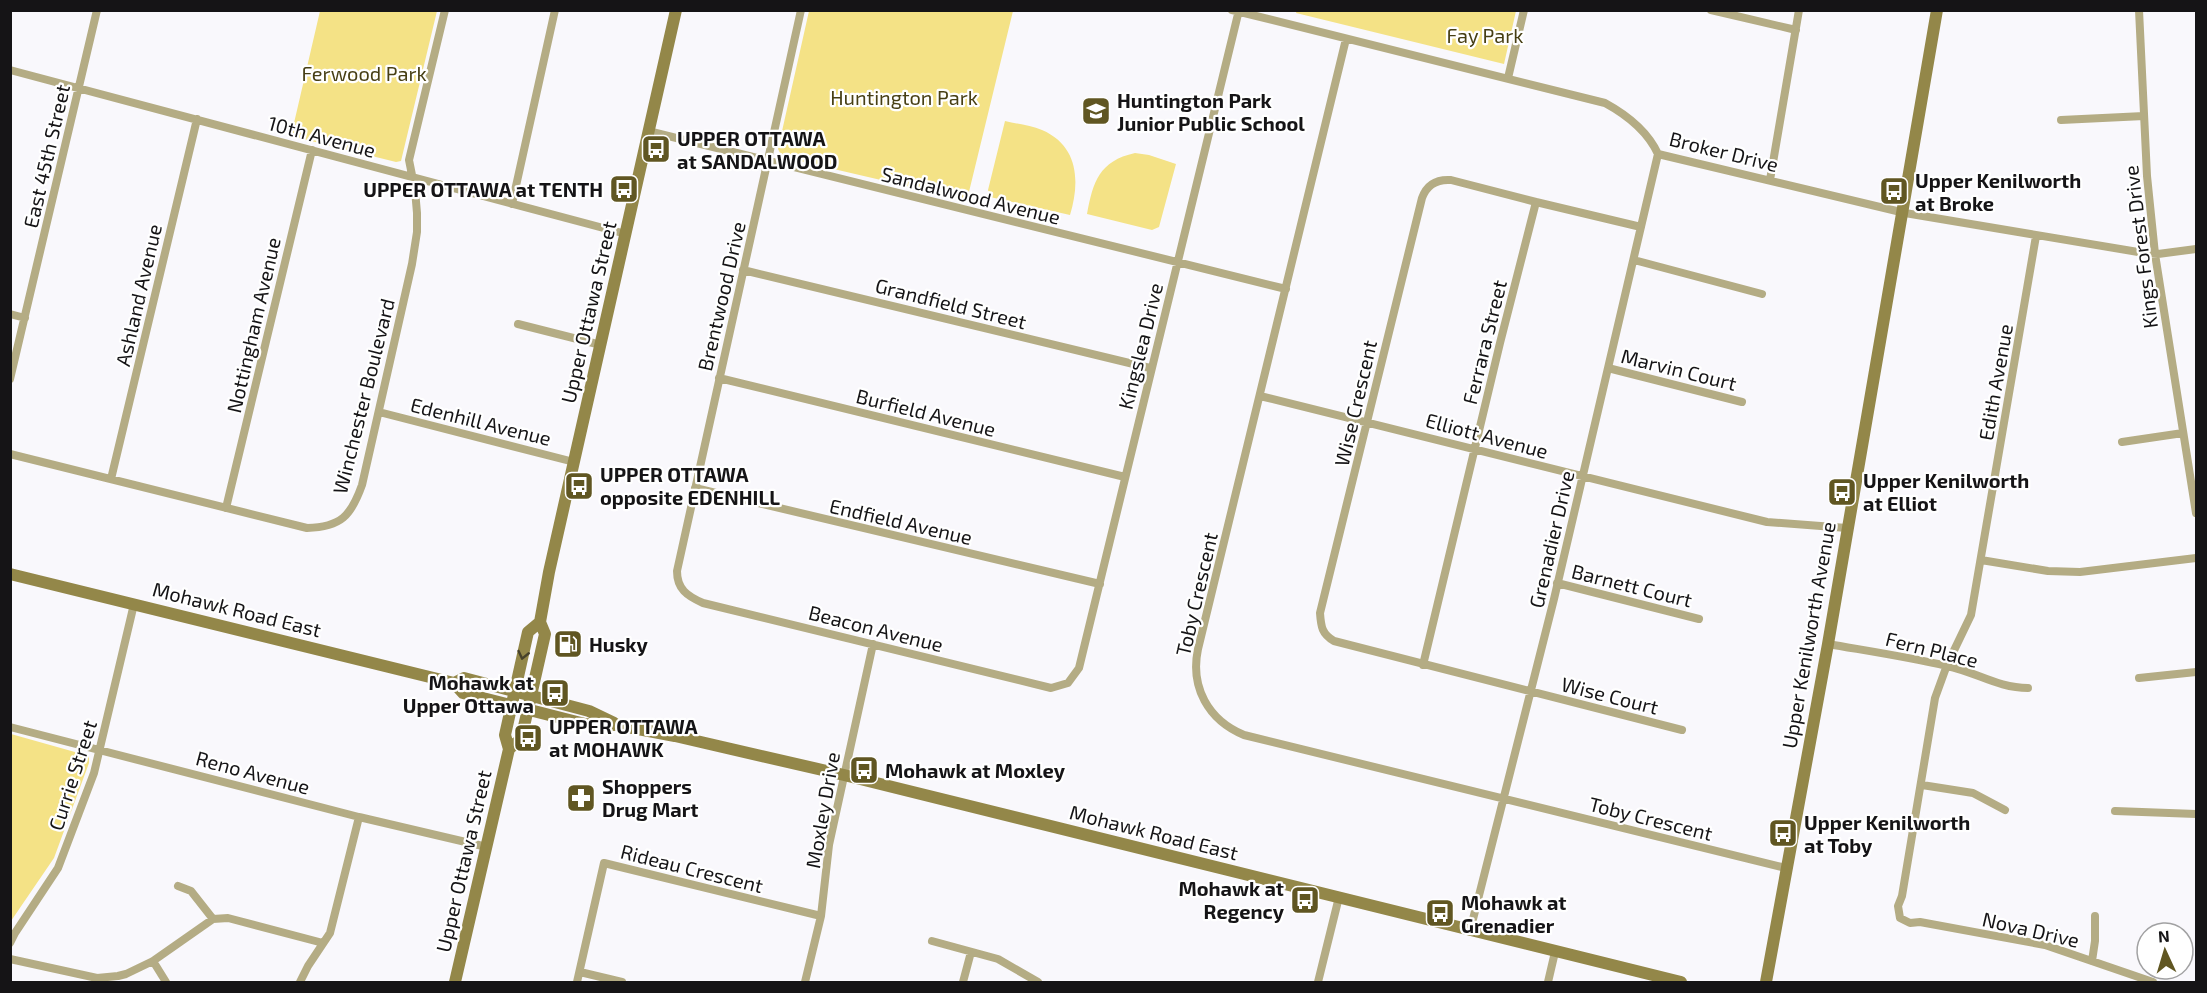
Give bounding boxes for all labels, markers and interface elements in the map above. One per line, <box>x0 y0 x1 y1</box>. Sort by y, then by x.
park label: Fay Park <box>1447 23 1523 47</box>
park label: Ferwood Park <box>301 61 427 85</box>
street label: East 45th Street <box>18 81 74 230</box>
park label: Huntington Park <box>830 85 978 109</box>
place label: Huntington Park Junior Public School <box>1117 88 1305 135</box>
school or university icon: Huntington Park Junior Public School <box>1080 95 1112 127</box>
street label: 10th Avenue <box>266 110 378 162</box>
place label: UPPER OTTAWA at SANDALWOOD <box>677 126 837 173</box>
street label: Broker Drive <box>1667 126 1781 176</box>
bus stop icon: UPPER OTTAWA at SANDALWOOD <box>640 133 672 165</box>
street label: Sandalwood Avenue <box>879 161 1063 229</box>
street label: Kings Forest Drive <box>2118 164 2162 330</box>
place label: Upper Kenilworth at Broke <box>1915 168 2081 215</box>
bus stop icon: UPPER OTTAWA at TENTH <box>608 173 640 205</box>
bus stop icon: Upper Kenilworth at Broke <box>1878 175 1910 207</box>
place label: UPPER OTTAWA at TENTH <box>363 177 603 201</box>
street label: Upper Ottawa Street <box>555 218 621 405</box>
street label: Brentwood Drive <box>692 219 750 373</box>
street label: Ashland Avenue <box>110 222 166 368</box>
street label: Nottingham Avenue <box>221 235 285 415</box>
street label: Grandfield Street <box>873 273 1029 333</box>
street label: Ferrara Street <box>1457 277 1511 407</box>
street label: Kingslea Drive <box>1113 280 1167 412</box>
street label: Winchester Boulevard <box>327 296 399 496</box>
street label: Edith Avenue <box>1973 322 2017 442</box>
street label: Wise Crescent <box>1329 337 1381 469</box>
street label: Marvin Court <box>1619 343 1740 395</box>
street label: Burfield Avenue <box>854 383 998 441</box>
street label: Edenhill Avenue <box>408 392 554 450</box>
street label: Elliott Avenue <box>1423 407 1551 463</box>
place label: UPPER OTTAWA opposite EDENHILL <box>600 462 780 509</box>
street label: Grenadier Drive <box>1524 468 1578 610</box>
place label: Upper Kenilworth at Elliot <box>1863 468 2029 515</box>
bus stop icon: UPPER OTTAWA opposite EDENHILL <box>563 470 595 502</box>
bus stop icon: Upper Kenilworth at Elliot <box>1826 476 1858 508</box>
street label: Endfield Avenue <box>827 493 975 549</box>
street label: Upper Kenilworth Avenue <box>1776 520 1840 750</box>
street label: Toby Crescent <box>1170 529 1222 658</box>
street label: Barnett Court <box>1569 558 1695 612</box>
street label: Mohawk Road East <box>150 576 324 642</box>
street label: Beacon Avenue <box>806 600 946 656</box>
street label: Fern Place <box>1883 626 1981 672</box>
fuel station icon: Husky <box>552 628 584 660</box>
place label: Husky <box>589 632 648 657</box>
one-way arrow <box>517 650 530 660</box>
place label: Mohawk at Upper Ottawa <box>403 670 534 717</box>
street label: Wise Court <box>1559 671 1661 719</box>
bus stop icon: Mohawk at Upper Ottawa <box>539 677 571 709</box>
place label: UPPER OTTAWA at MOHAWK <box>549 714 698 761</box>
street label: Currie Street <box>43 716 101 833</box>
bus stop icon: UPPER OTTAWA at MOHAWK <box>512 722 544 754</box>
street label: Reno Avenue <box>193 745 313 799</box>
street label: Moxley Drive <box>800 750 844 870</box>
bus stop icon: Mohawk at Moxley <box>848 754 880 786</box>
place label: Mohawk at Moxley <box>885 758 1066 783</box>
street label: Upper Ottawa Street <box>430 767 496 954</box>
place label: Shoppers Drug Mart <box>602 774 698 821</box>
pharmacy icon: Shoppers Drug Mart <box>565 782 597 814</box>
street label: Toby Crescent <box>1587 791 1716 845</box>
street label: Mohawk Road East <box>1067 799 1241 865</box>
place label: Upper Kenilworth at Toby <box>1804 810 1970 858</box>
bus stop icon: Upper Kenilworth at Toby <box>1767 817 1799 849</box>
street label: Rideau Crescent <box>618 839 766 897</box>
place label: Mohawk at Regency <box>1178 876 1285 924</box>
bus stop icon: Mohawk at Regency <box>1289 884 1321 916</box>
place label: Mohawk at Grenadier <box>1461 890 1567 937</box>
bus stop icon: Mohawk at Grenadier <box>1424 897 1456 929</box>
street label: Nova Drive <box>1980 906 2082 952</box>
north arrow <box>2135 921 2195 981</box>
text: N <box>2157 926 2170 945</box>

